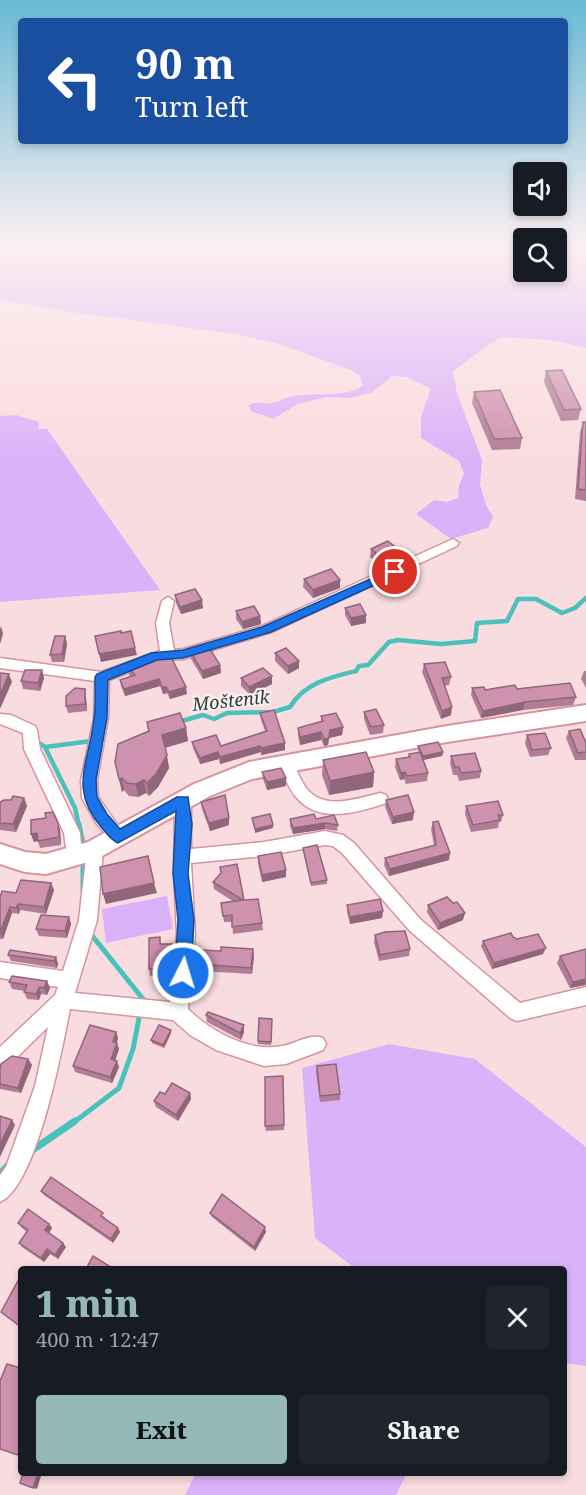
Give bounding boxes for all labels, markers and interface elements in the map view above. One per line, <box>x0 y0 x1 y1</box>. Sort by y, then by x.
text: 90 m <box>135 34 235 91</box>
icon: left <box>36 42 114 120</box>
text: Turn left <box>135 88 248 125</box>
map controls <box>513 162 567 282</box>
button: sound <box>513 162 567 216</box>
button: search <box>513 228 567 282</box>
pin <box>369 546 420 597</box>
icon: arrive <box>378 555 411 588</box>
water label: Mošteník <box>190 684 271 716</box>
position arrow <box>151 941 215 1005</box>
text: 1 min <box>36 1279 139 1328</box>
button: close <box>486 1286 549 1349</box>
text: 400 m · 12:47 <box>36 1326 159 1353</box>
button: Exit <box>36 1395 287 1464</box>
button: Share <box>299 1395 549 1464</box>

